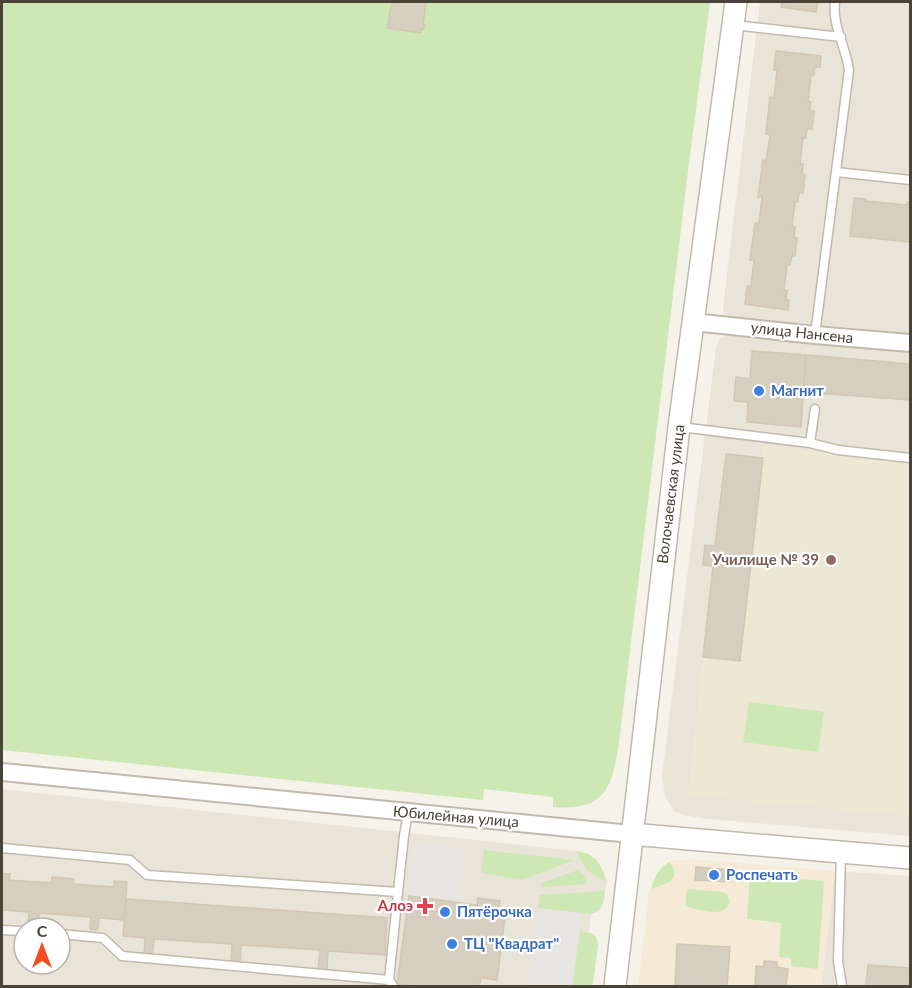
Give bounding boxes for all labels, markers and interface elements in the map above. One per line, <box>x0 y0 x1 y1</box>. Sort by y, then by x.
street label: улица Нансена <box>750 318 854 346</box>
place label: Магнит <box>771 381 824 399</box>
marker: Магнит <box>752 384 766 398</box>
street label: Волочаевская улица <box>653 423 687 565</box>
place label: Училище № 39 <box>711 550 819 568</box>
marker: Училище № 39 <box>824 553 838 567</box>
street label: Юбилейная улица <box>392 802 520 830</box>
place label: Роспечать <box>726 865 798 883</box>
marker: Роспечать <box>707 868 721 882</box>
place label: Алоэ <box>377 896 413 914</box>
marker: Алоэ <box>418 899 432 913</box>
place label: Пятёрочка <box>457 902 532 920</box>
marker: Пятёрочка <box>438 905 452 919</box>
north arrow <box>12 916 72 976</box>
text: С <box>37 921 48 940</box>
place label: ТЦ "Квадрат" <box>464 934 559 952</box>
marker: ТЦ "Квадрат" <box>445 937 459 951</box>

